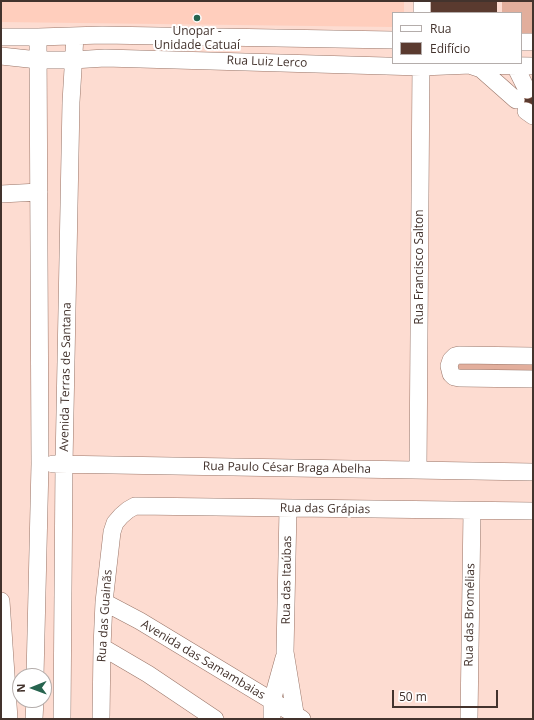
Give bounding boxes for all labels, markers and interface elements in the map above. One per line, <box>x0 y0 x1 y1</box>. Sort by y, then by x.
legend <box>392 12 522 64</box>
marker: Unopar - Unidade Catuaí <box>192 13 202 23</box>
text: Rua <box>430 20 451 37</box>
place label: Unopar - Unidade Catuaí <box>154 25 240 53</box>
text: Edifício <box>430 40 470 57</box>
street label: Rua Luiz Lerco <box>226 53 308 71</box>
street label: Rua Francisco Salton <box>413 209 427 325</box>
street label: Avenida Terras de Santana <box>57 302 75 452</box>
street label: Rua Paulo César Braga Abelha <box>203 459 371 477</box>
street label: Rua das Grápias <box>280 501 370 517</box>
street label: Rua das Itaúbas <box>279 535 295 625</box>
street label: Rua das Bromélias <box>462 563 478 667</box>
street label: Rua das Guainãs <box>95 569 115 663</box>
street label: Avenida das Samambaias <box>138 617 268 703</box>
north arrow <box>12 668 52 708</box>
scale bar <box>394 682 500 708</box>
text: N <box>13 684 28 693</box>
text: 50 m <box>399 688 427 705</box>

